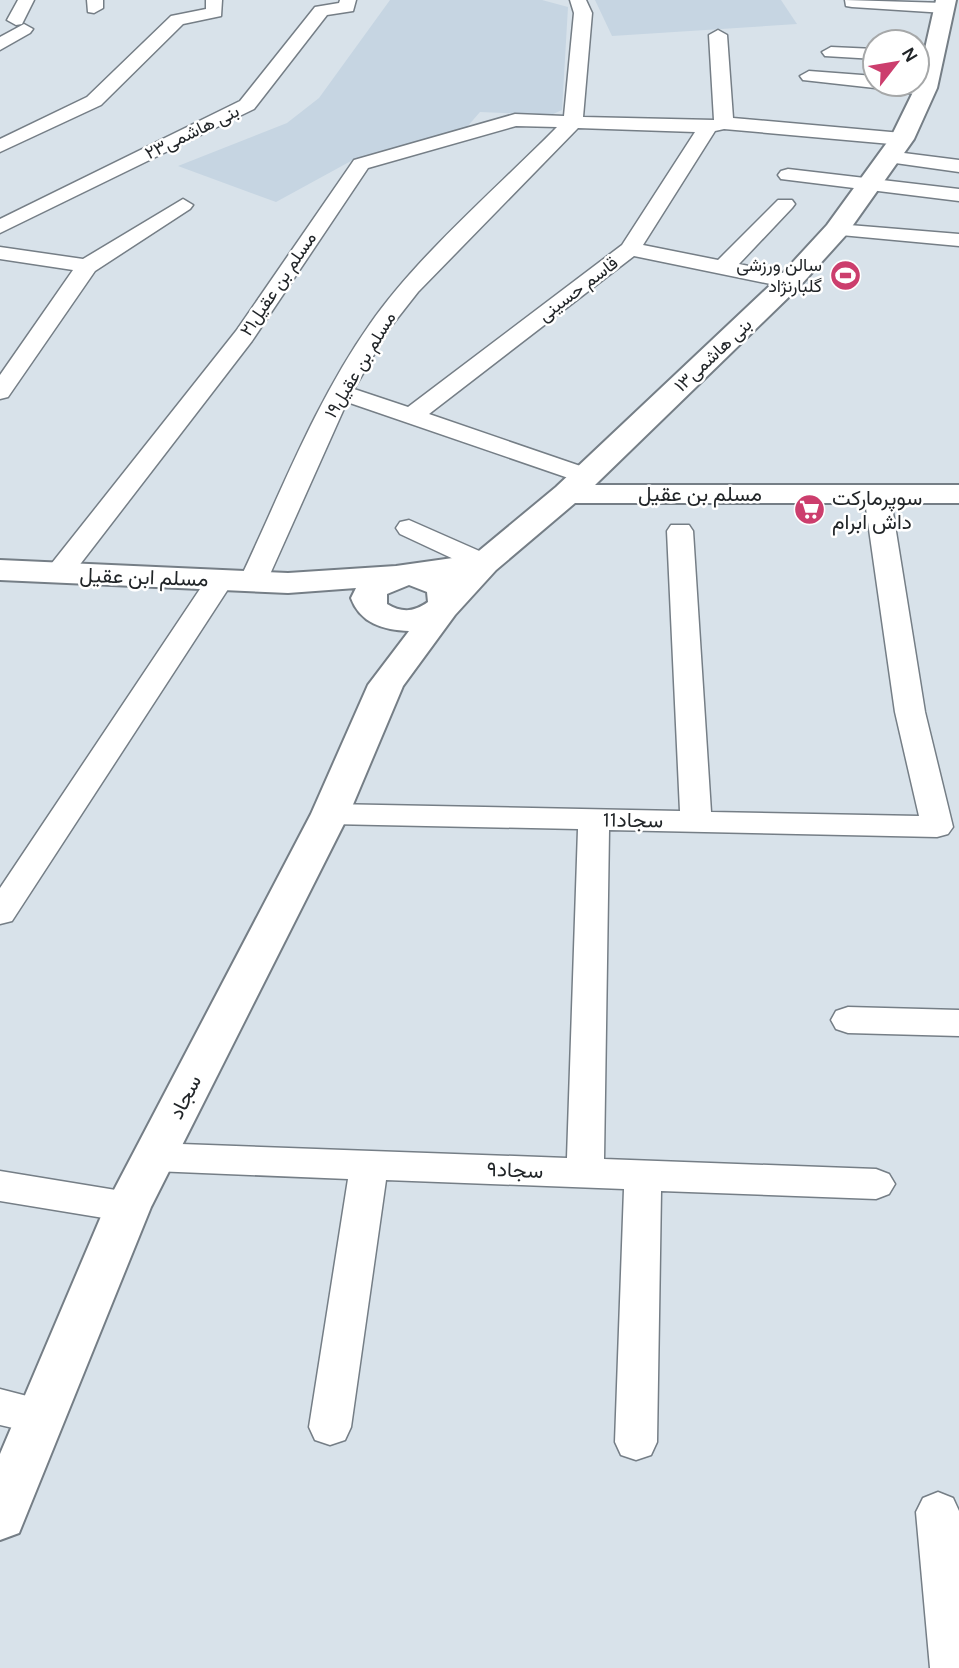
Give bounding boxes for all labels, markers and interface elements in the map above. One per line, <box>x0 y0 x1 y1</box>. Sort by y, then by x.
north arrow <box>861 28 931 98</box>
text: N <box>897 43 923 66</box>
street label: بنی هاشمی۲۳ <box>141 100 243 164</box>
street label: مسلم بن عقیل۲۱ <box>235 228 322 341</box>
street label: قاسم حسینی <box>534 252 623 327</box>
place label: سالن ورزشی گلبارنژاد <box>736 254 822 297</box>
sports icon: سالن ورزشی گلبارنژاد <box>828 258 862 292</box>
street label: مسلم بن عقیل۱۹ <box>320 308 401 423</box>
street label: بنی هاشمی۱۳ <box>670 314 756 396</box>
street label: مسلم بن عقیل <box>638 482 762 508</box>
place label: سوپرمارکت داش ابرام <box>832 486 922 536</box>
supermarket icon: سوپرمارکت داش ابرام <box>792 493 826 527</box>
street label: مسلم ابن عقیل <box>79 563 209 593</box>
street label: 11سجاد <box>603 807 663 833</box>
street label: سجاد <box>164 1071 206 1123</box>
street label: ۹سجاد <box>486 1157 544 1183</box>

